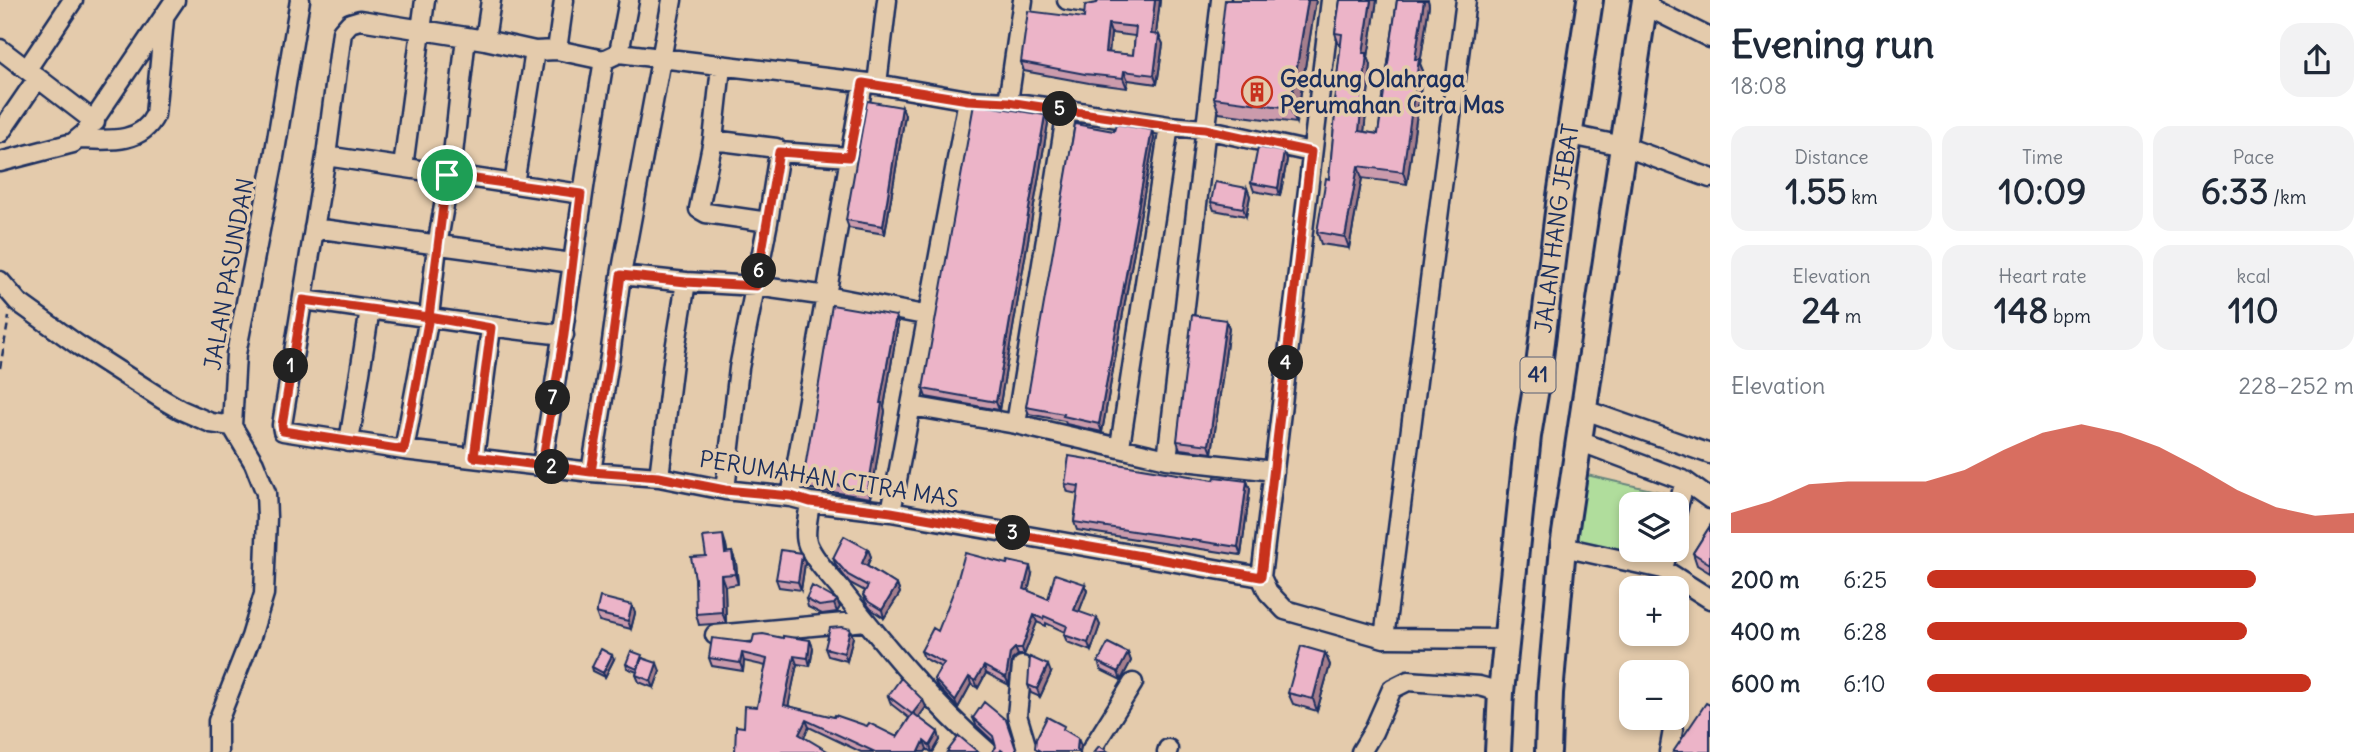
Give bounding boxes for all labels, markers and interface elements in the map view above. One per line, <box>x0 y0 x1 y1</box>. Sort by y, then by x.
text: Evening run <box>1731 21 1934 68</box>
button: share <box>2280 23 2354 97</box>
place label: Gedung Olahraga Perumahan Citra Mas <box>1280 64 1505 119</box>
text: 18:08 <box>1731 71 1787 100</box>
building icon: Gedung Olahraga Perumahan Citra Mas <box>1240 75 1274 109</box>
pin: 5 <box>1042 92 1078 126</box>
text: 5 <box>1054 96 1065 120</box>
street label: JALAN HANG JEBAT <box>1528 122 1585 335</box>
pin <box>417 145 477 205</box>
text: Distance <box>1794 145 1869 169</box>
text: Time <box>2022 145 2063 169</box>
text: Pace <box>2233 145 2274 169</box>
icon: arrive <box>428 156 466 194</box>
text: 1.55 <box>1785 169 1847 213</box>
text: 10:09 <box>1999 169 2087 213</box>
text: 6:33 <box>2201 169 2269 213</box>
street label: JALAN PASUNDAN <box>197 176 260 372</box>
text: km <box>1847 185 1878 209</box>
text: /km <box>2269 185 2306 209</box>
pin: 6 <box>742 254 776 288</box>
text: 6 <box>753 258 764 282</box>
text: Elevation <box>1793 264 1870 288</box>
text: Heart rate <box>1998 264 2087 288</box>
text: kcal <box>2236 264 2271 288</box>
text: 24 <box>1801 288 1840 332</box>
text: 148 <box>1994 288 2048 332</box>
text: 110 <box>2228 288 2279 332</box>
text: m <box>1840 304 1862 328</box>
text: bpm <box>2048 304 2091 328</box>
pin: 4 <box>1268 346 1304 380</box>
pin: 1 <box>274 348 308 384</box>
text: 4 <box>1280 350 1291 374</box>
text: 1 <box>287 353 294 377</box>
road number: 41 <box>1520 358 1556 392</box>
text: Elevation <box>1731 371 1825 400</box>
text: 228–252 m <box>2238 371 2354 400</box>
pin: 7 <box>536 380 570 416</box>
text: 7 <box>548 385 557 409</box>
street label: PERUMAHAN CITRA MAS <box>697 444 961 513</box>
pin: 2 <box>534 449 570 484</box>
text: 2 <box>546 454 557 478</box>
map controls <box>1619 492 1689 730</box>
button: layers <box>1619 492 1689 562</box>
pin: 3 <box>996 516 1030 550</box>
text: 3 <box>1007 520 1018 544</box>
text: 200 m <box>1731 565 1800 594</box>
text: 6:25 <box>1843 565 1887 594</box>
button: + <box>1619 576 1689 646</box>
text: 400 m <box>1731 617 1800 646</box>
text: 6:28 <box>1843 617 1887 646</box>
button: − <box>1619 660 1689 730</box>
text: 600 m <box>1731 669 1800 698</box>
text: 6:10 <box>1843 669 1886 698</box>

